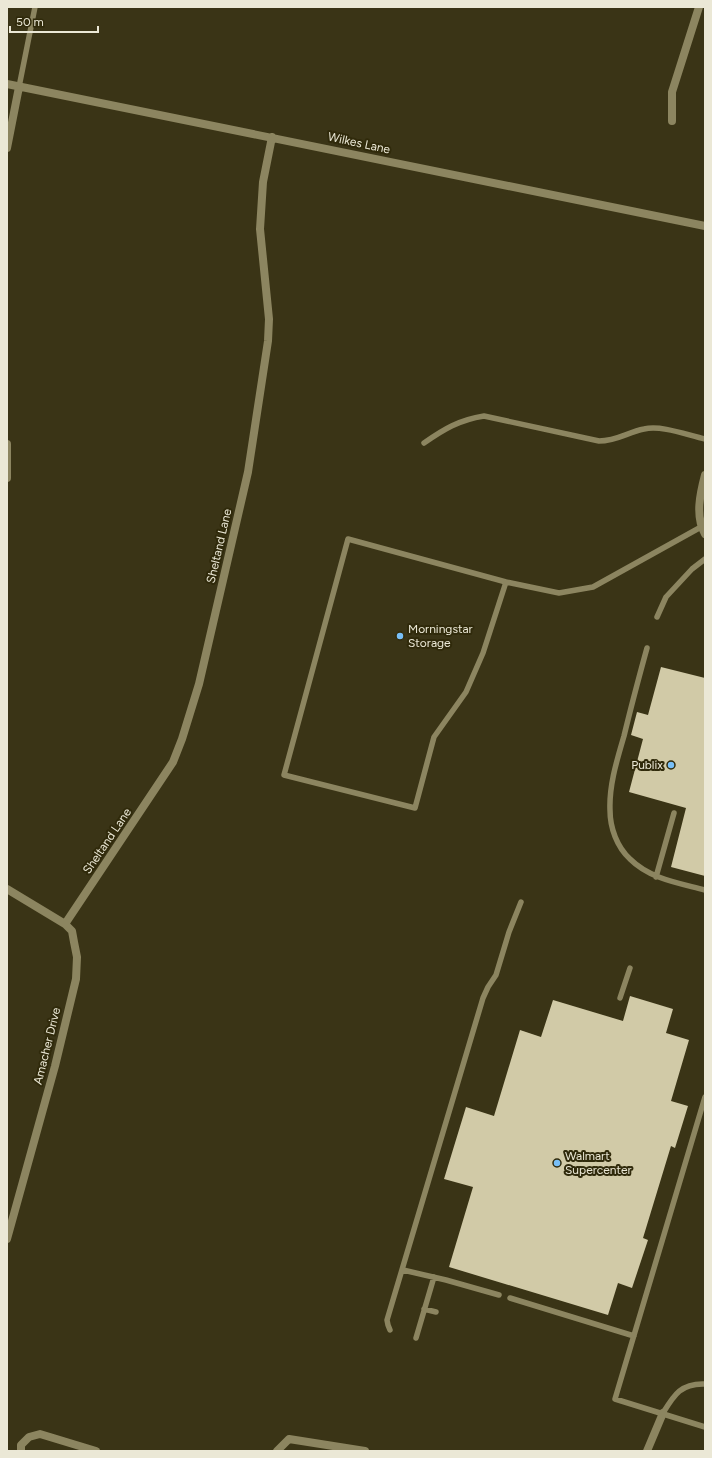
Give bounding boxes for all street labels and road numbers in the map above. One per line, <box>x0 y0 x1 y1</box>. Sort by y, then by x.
street label: Wilkes Lane <box>327 130 392 157</box>
street label: Sheltand Lane <box>204 507 234 585</box>
street label: Sheltand Lane <box>80 805 134 876</box>
street label: Amacher Drive <box>31 1006 63 1086</box>

